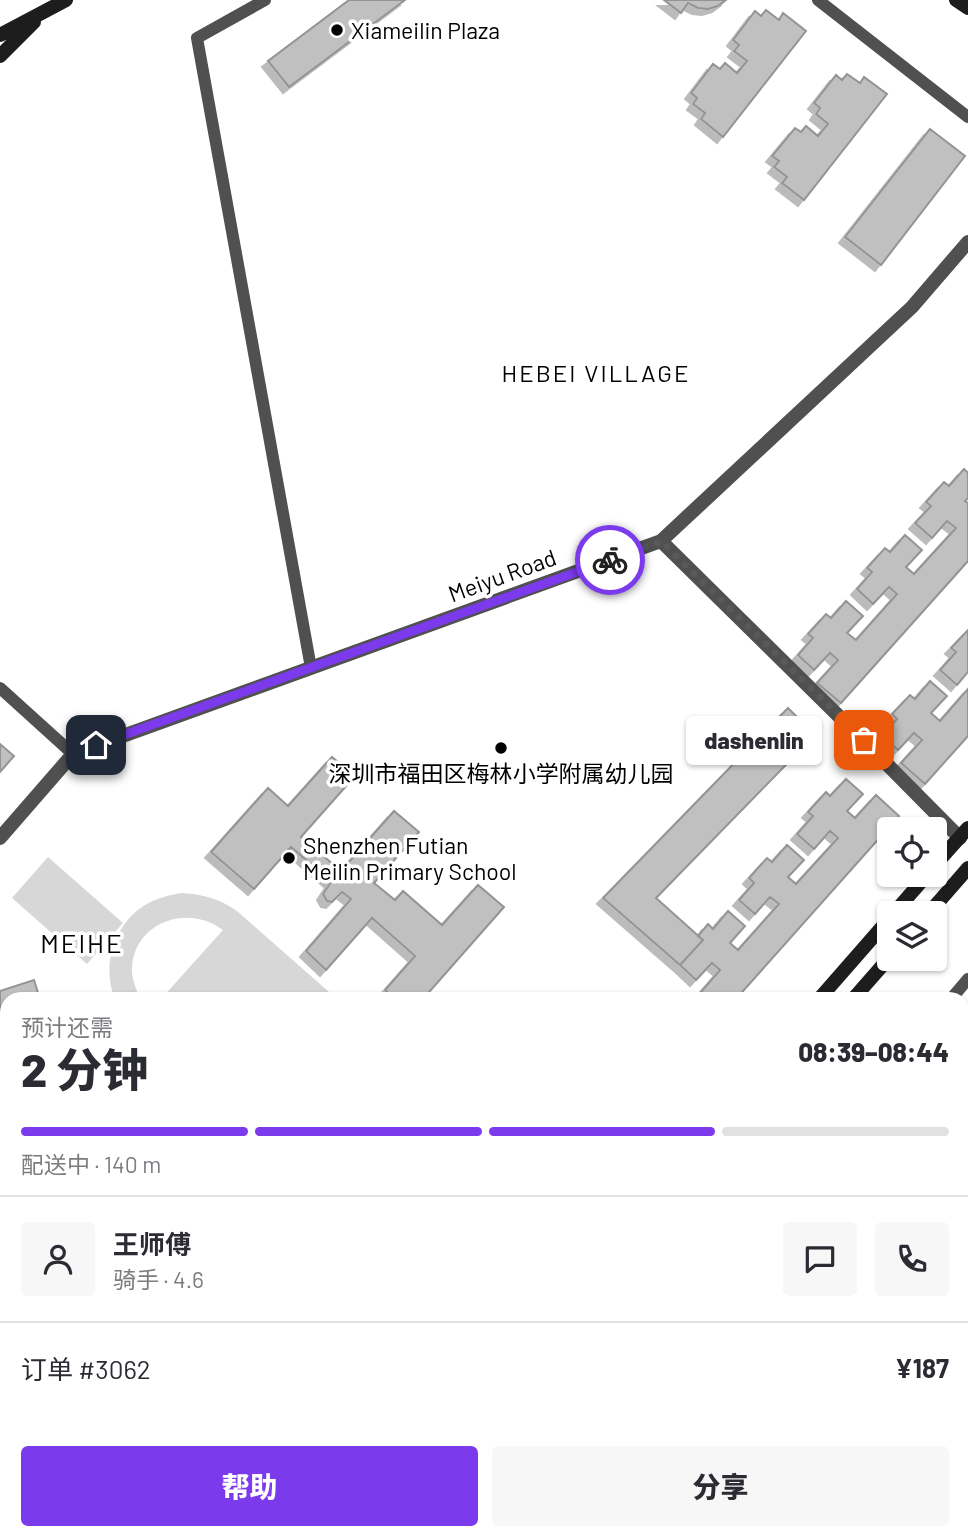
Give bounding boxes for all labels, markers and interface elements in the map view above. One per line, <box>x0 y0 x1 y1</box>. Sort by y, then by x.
place label: Xiameilin Plaza <box>351 16 500 44</box>
marker: Xiameilin Plaza <box>329 22 345 38</box>
district label: HEBEI VILLAGE <box>502 358 690 387</box>
courier <box>575 525 645 595</box>
icon: bike <box>591 541 629 579</box>
street label: Meiyu Road <box>444 543 560 607</box>
pin <box>834 710 894 770</box>
pin <box>66 715 126 775</box>
callout: dashenlin <box>686 716 822 764</box>
icon: bag <box>845 721 883 759</box>
icon: home <box>77 726 115 764</box>
text: dashenlin <box>704 726 804 754</box>
marker: 深圳市福田区梅林小学附属幼儿园 <box>493 740 509 756</box>
place label: 深圳市福田区梅林小学附属幼儿园 <box>329 759 674 787</box>
map controls <box>877 817 947 971</box>
button: locate <box>877 817 947 887</box>
place label: Shenzhen Futian Meilin Primary School <box>303 831 517 885</box>
marker: Shenzhen Futian Meilin Primary School <box>281 850 297 866</box>
button: layers <box>877 901 947 971</box>
district label: MEIHE <box>40 927 124 958</box>
text: 预计还需 <box>21 1013 113 1041</box>
text: 08:39–08:44 <box>798 1036 949 1067</box>
text: 2 分钟 <box>21 1041 148 1096</box>
text: 配送中 · 140 m <box>21 1150 161 1178</box>
button: person <box>21 1222 95 1296</box>
button: chat <box>783 1222 857 1296</box>
button: phone <box>875 1222 949 1296</box>
text: 王师傅 <box>113 1228 191 1259</box>
text: 骑手 · 4.6 <box>113 1265 204 1293</box>
text: ¥187 <box>895 1352 949 1383</box>
text: 订单 #3062 <box>21 1353 151 1384</box>
button: 帮助 <box>21 1446 478 1526</box>
button: 分享 <box>492 1446 949 1526</box>

